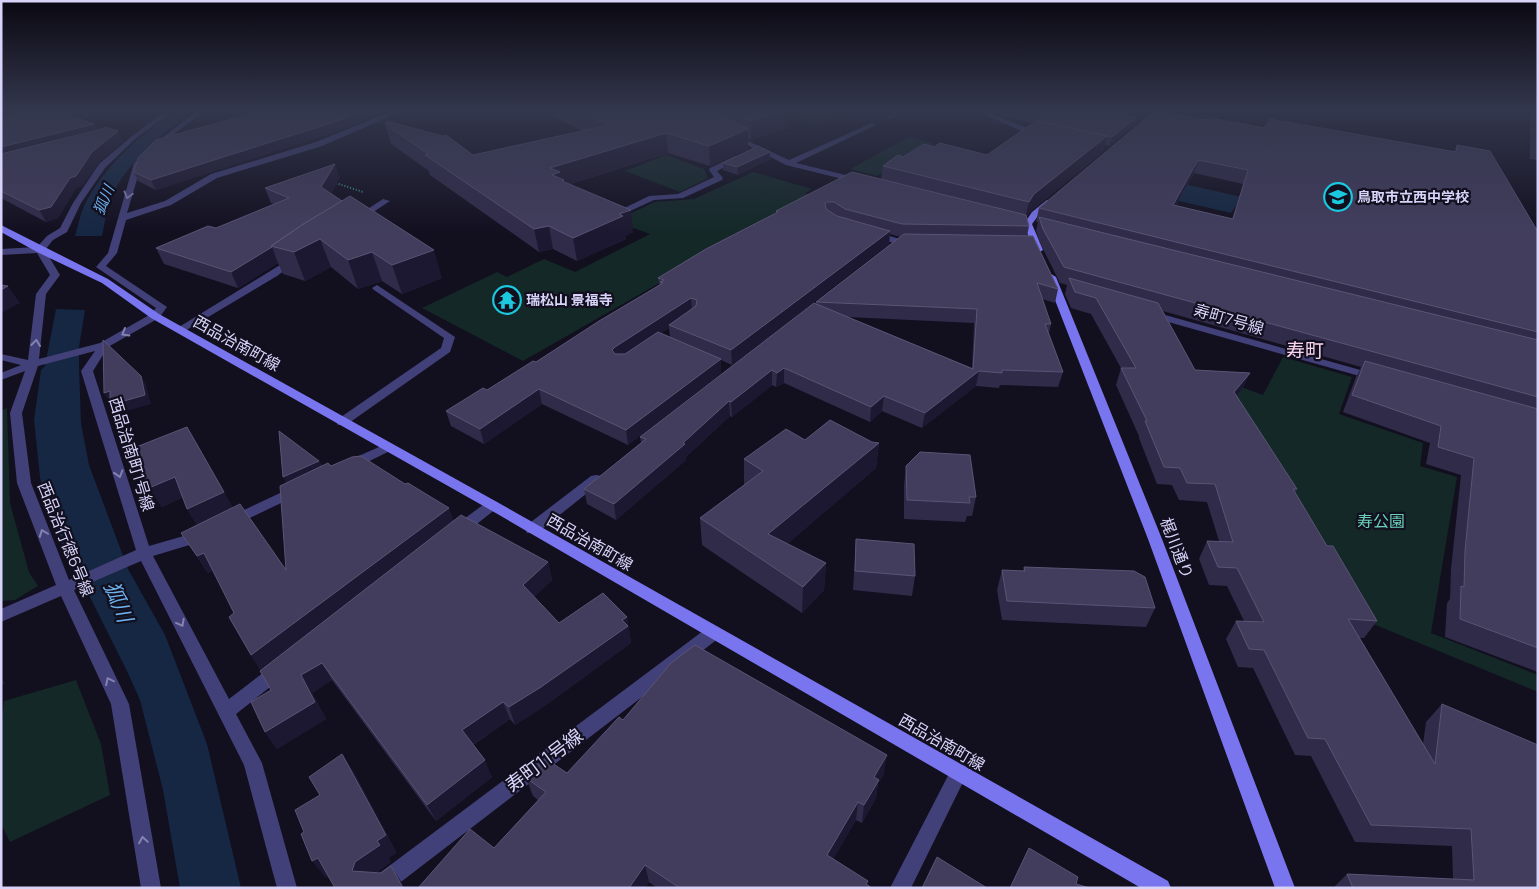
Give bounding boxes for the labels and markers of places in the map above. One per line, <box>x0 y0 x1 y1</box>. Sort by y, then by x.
school or university icon: 鳥取市立西中学校 <box>1323 182 1353 212</box>
place label: 鳥取市立西中学校 <box>1357 187 1469 206</box>
temple icon: 瑞松山 景福寺 <box>492 285 522 315</box>
place label: 瑞松山 景福寺 <box>526 290 613 309</box>

